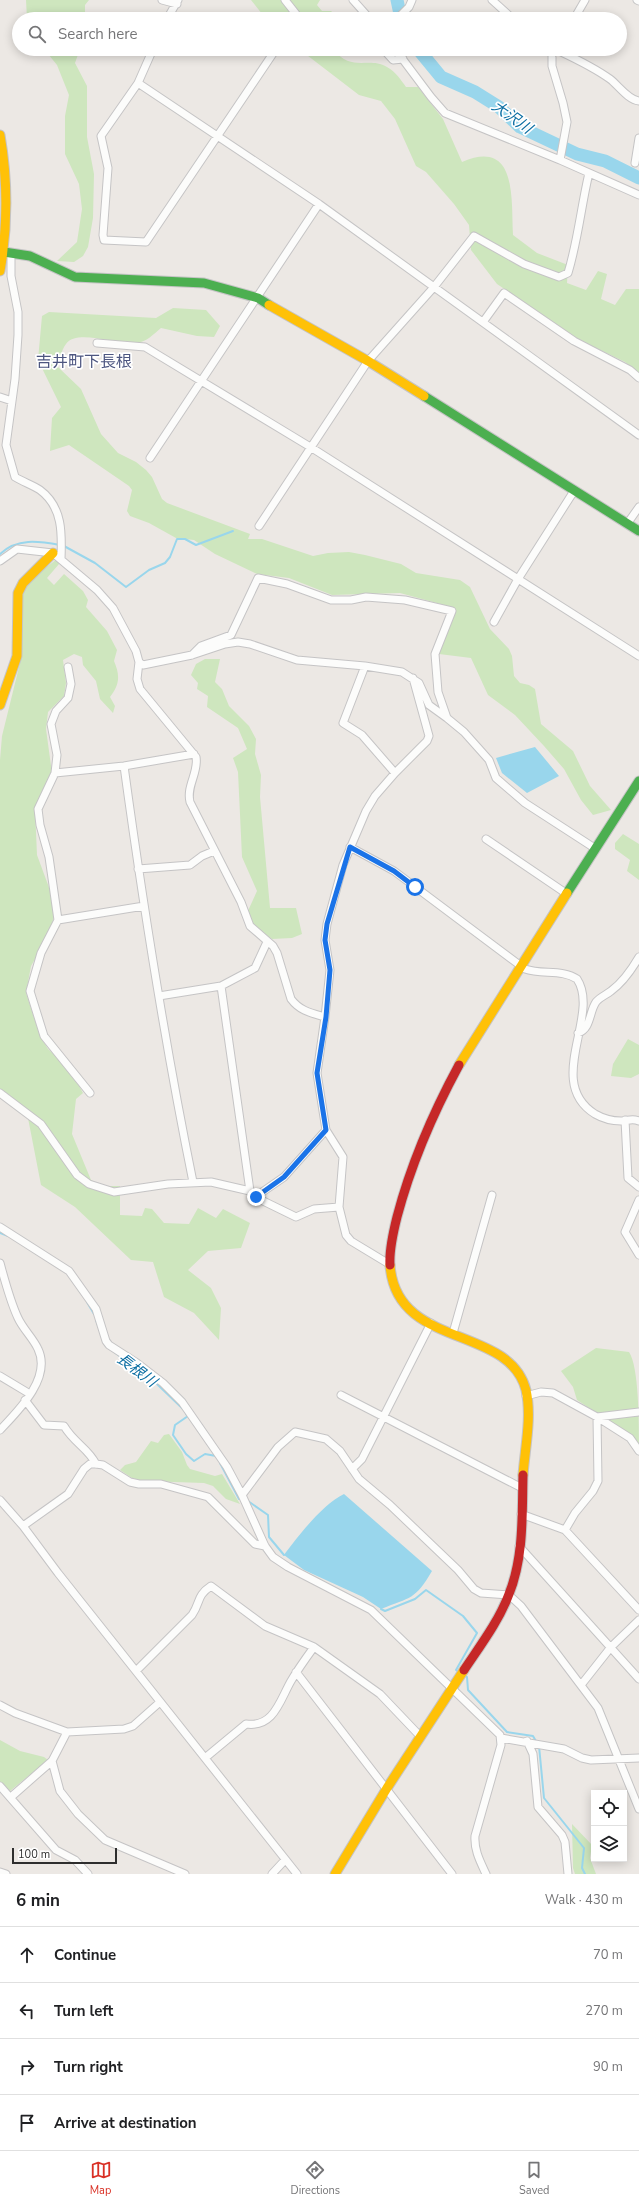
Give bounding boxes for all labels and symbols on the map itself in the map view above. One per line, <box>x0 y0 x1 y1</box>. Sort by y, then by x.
water label: 大沢川 <box>488 96 538 139</box>
district label: 吉井町下長根 <box>36 351 132 373</box>
route start <box>406 878 424 896</box>
route end <box>247 1188 265 1206</box>
water label: 長根川 <box>113 1348 163 1393</box>
scale bar <box>12 1846 117 1865</box>

